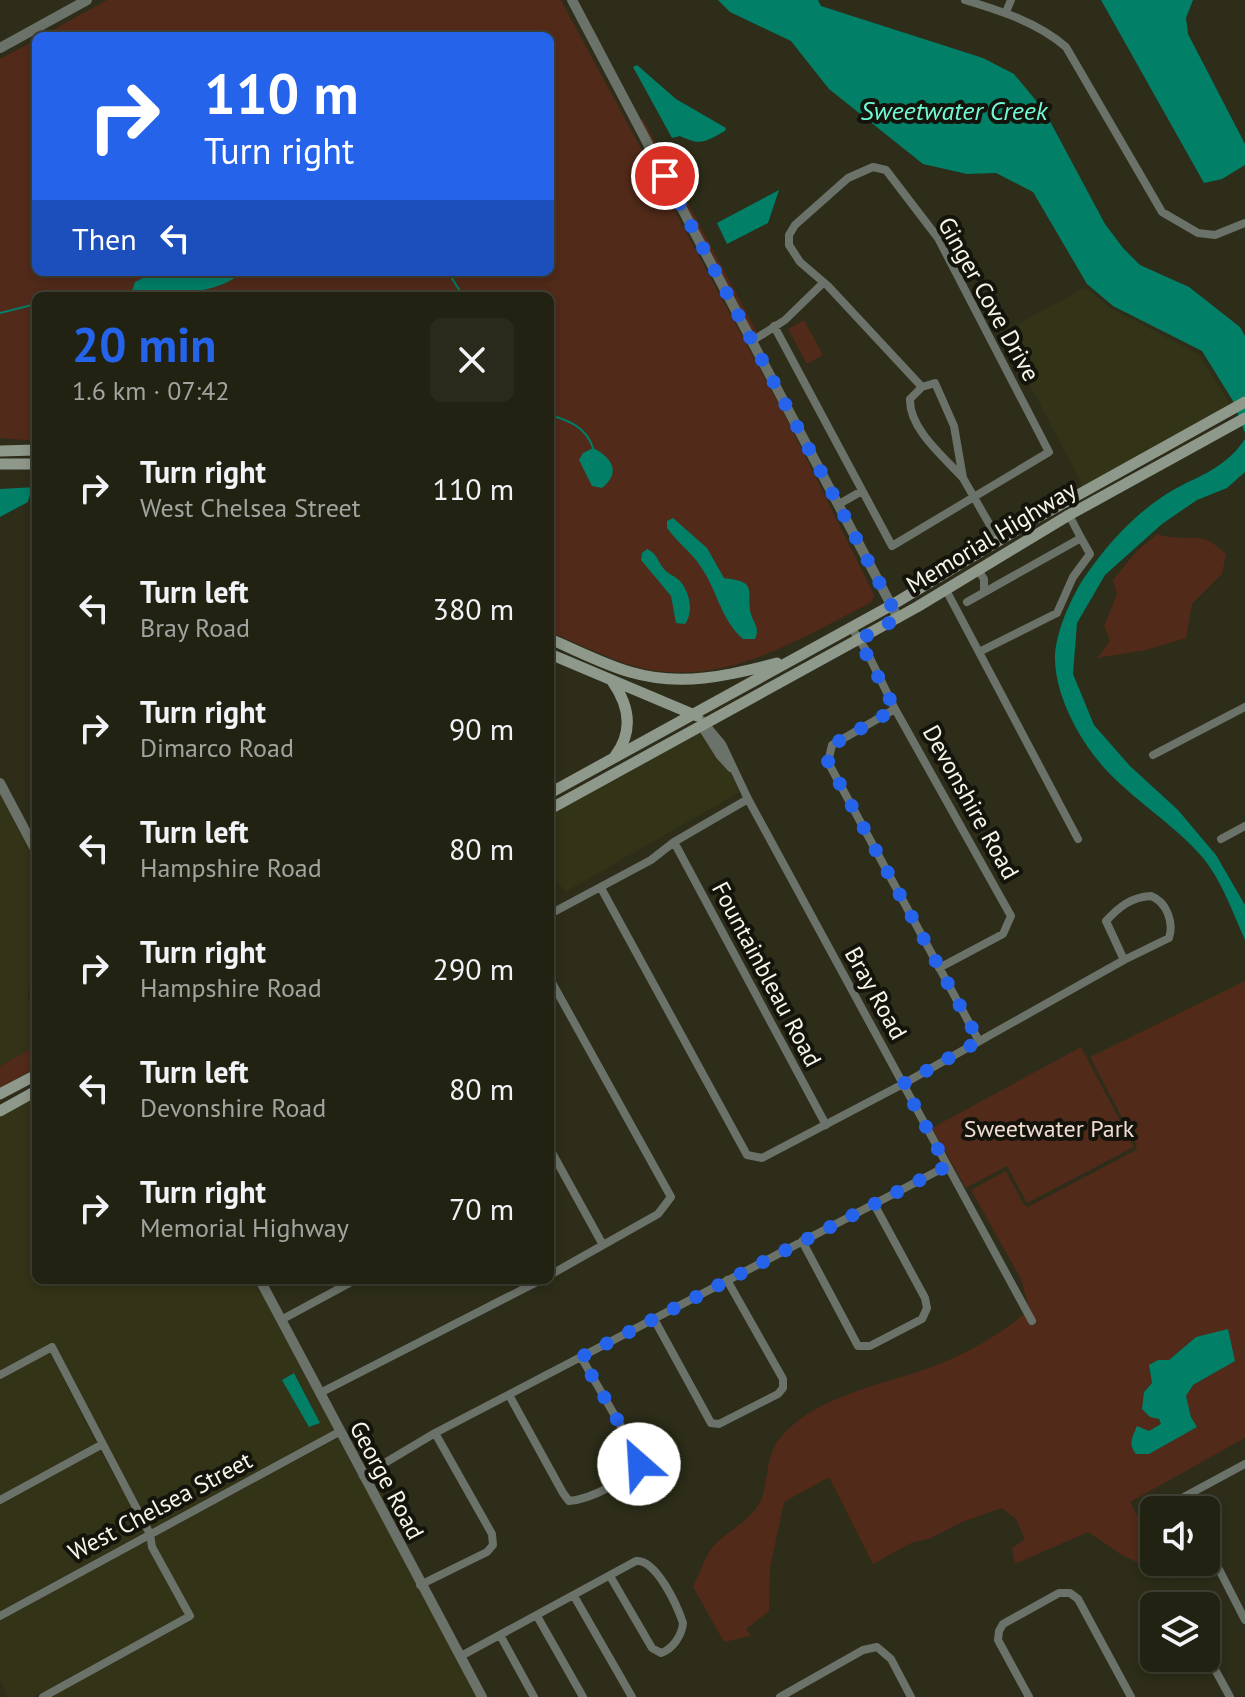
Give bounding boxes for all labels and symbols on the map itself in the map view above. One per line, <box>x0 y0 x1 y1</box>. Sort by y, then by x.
water label: Sweetwater Creek <box>861 94 1049 127</box>
pin <box>631 142 699 210</box>
street label: Ginger Cove Drive <box>931 211 1047 387</box>
street label: Memorial Highway <box>900 474 1082 600</box>
street label: Devonshire Road <box>916 719 1026 885</box>
street label: Fountainbleau Road <box>705 876 829 1072</box>
street label: Bray Road <box>838 941 914 1045</box>
park label: Sweetwater Park <box>964 1113 1135 1144</box>
street label: George Road <box>343 1415 431 1545</box>
position arrow <box>597 1422 681 1506</box>
street label: West Chelsea Street <box>63 1445 257 1567</box>

